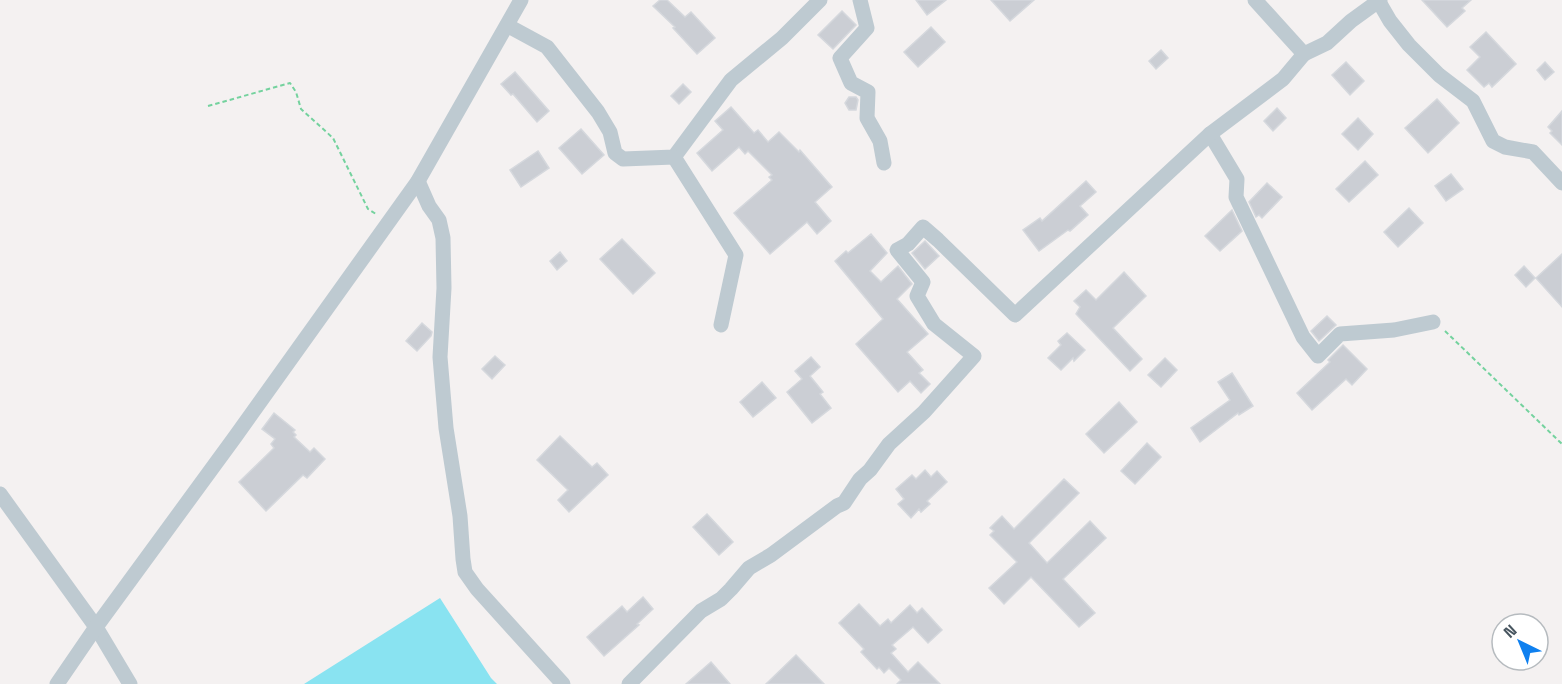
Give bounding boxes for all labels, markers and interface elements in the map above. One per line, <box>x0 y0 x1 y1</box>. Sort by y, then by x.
north arrow <box>1490 612 1550 672</box>
text: N <box>1499 620 1521 643</box>

